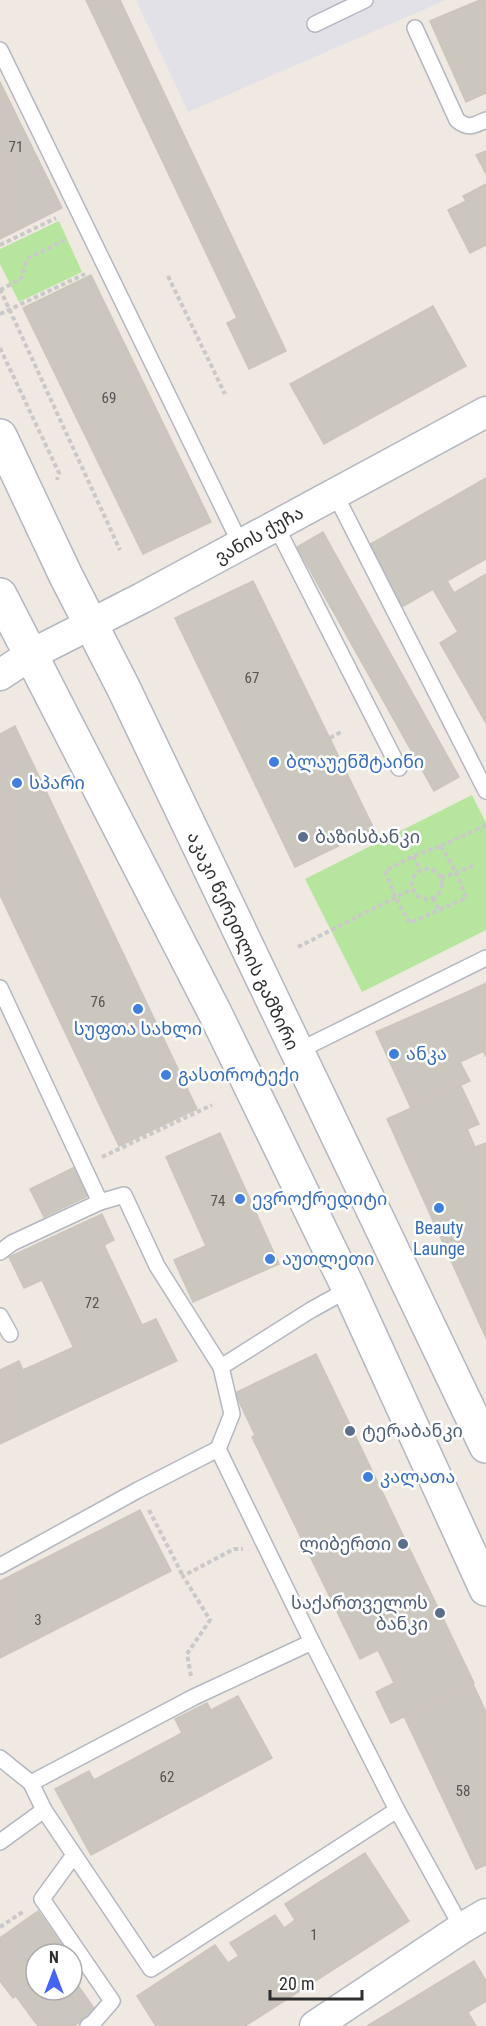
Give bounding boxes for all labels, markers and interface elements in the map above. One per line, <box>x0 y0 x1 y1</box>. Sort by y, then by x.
house number: 71 <box>9 138 23 156</box>
house number: 69 <box>102 389 116 407</box>
street label: ვანის ქუჩა <box>211 502 307 568</box>
house number: 67 <box>245 669 259 687</box>
place label: ბლაუენშტაინი <box>286 751 424 773</box>
marker: ბლაუენშტაინი <box>267 755 281 769</box>
place label: სპარი <box>29 772 85 793</box>
marker: სპარი <box>10 776 24 790</box>
place label: ბაზისბანკი <box>315 826 420 848</box>
street label: აკაკი წერეთლის გამზირი <box>183 828 303 1054</box>
marker: ბაზისბანკი <box>296 830 310 844</box>
house number: 76 <box>91 993 105 1011</box>
marker: სუფთა სახლი <box>131 1002 145 1016</box>
place label: სუფთა სახლი <box>74 1018 202 1040</box>
place label: ანკა <box>406 1043 447 1065</box>
marker: ანკა <box>387 1047 401 1061</box>
place label: გასთროტექი <box>178 1064 299 1086</box>
marker: გასთროტექი <box>159 1068 173 1082</box>
place label: ევროქრედიტი <box>252 1188 387 1210</box>
house number: 74 <box>211 1192 225 1210</box>
marker: ევროქრედიტი <box>233 1192 247 1206</box>
marker: Beauty Launge <box>432 1201 446 1215</box>
place label: Beauty Launge <box>413 1217 465 1259</box>
place label: აუთლეთი <box>282 1248 374 1270</box>
marker: აუთლეთი <box>263 1252 277 1266</box>
house number: 72 <box>85 1294 99 1312</box>
place label: ტერაბანკი <box>362 1420 463 1442</box>
marker: ტერაბანკი <box>343 1424 357 1438</box>
place label: კალათა <box>380 1466 455 1488</box>
marker: კალათა <box>361 1470 375 1484</box>
place label: ლიბერთი <box>299 1533 391 1555</box>
marker: ლიბერთი <box>396 1537 410 1551</box>
place label: საქართველოს ბანკი <box>291 1592 428 1635</box>
marker: საქართველოს ბანკი <box>433 1606 447 1620</box>
house number: 3 <box>34 1611 42 1629</box>
house number: 62 <box>160 1768 174 1786</box>
house number: 58 <box>456 1782 470 1800</box>
house number: 1 <box>310 1926 318 1944</box>
north arrow <box>24 1942 84 2002</box>
text: N <box>49 1948 59 1967</box>
scale bar <box>270 1963 362 2001</box>
text: 20 m <box>279 1973 314 1994</box>

